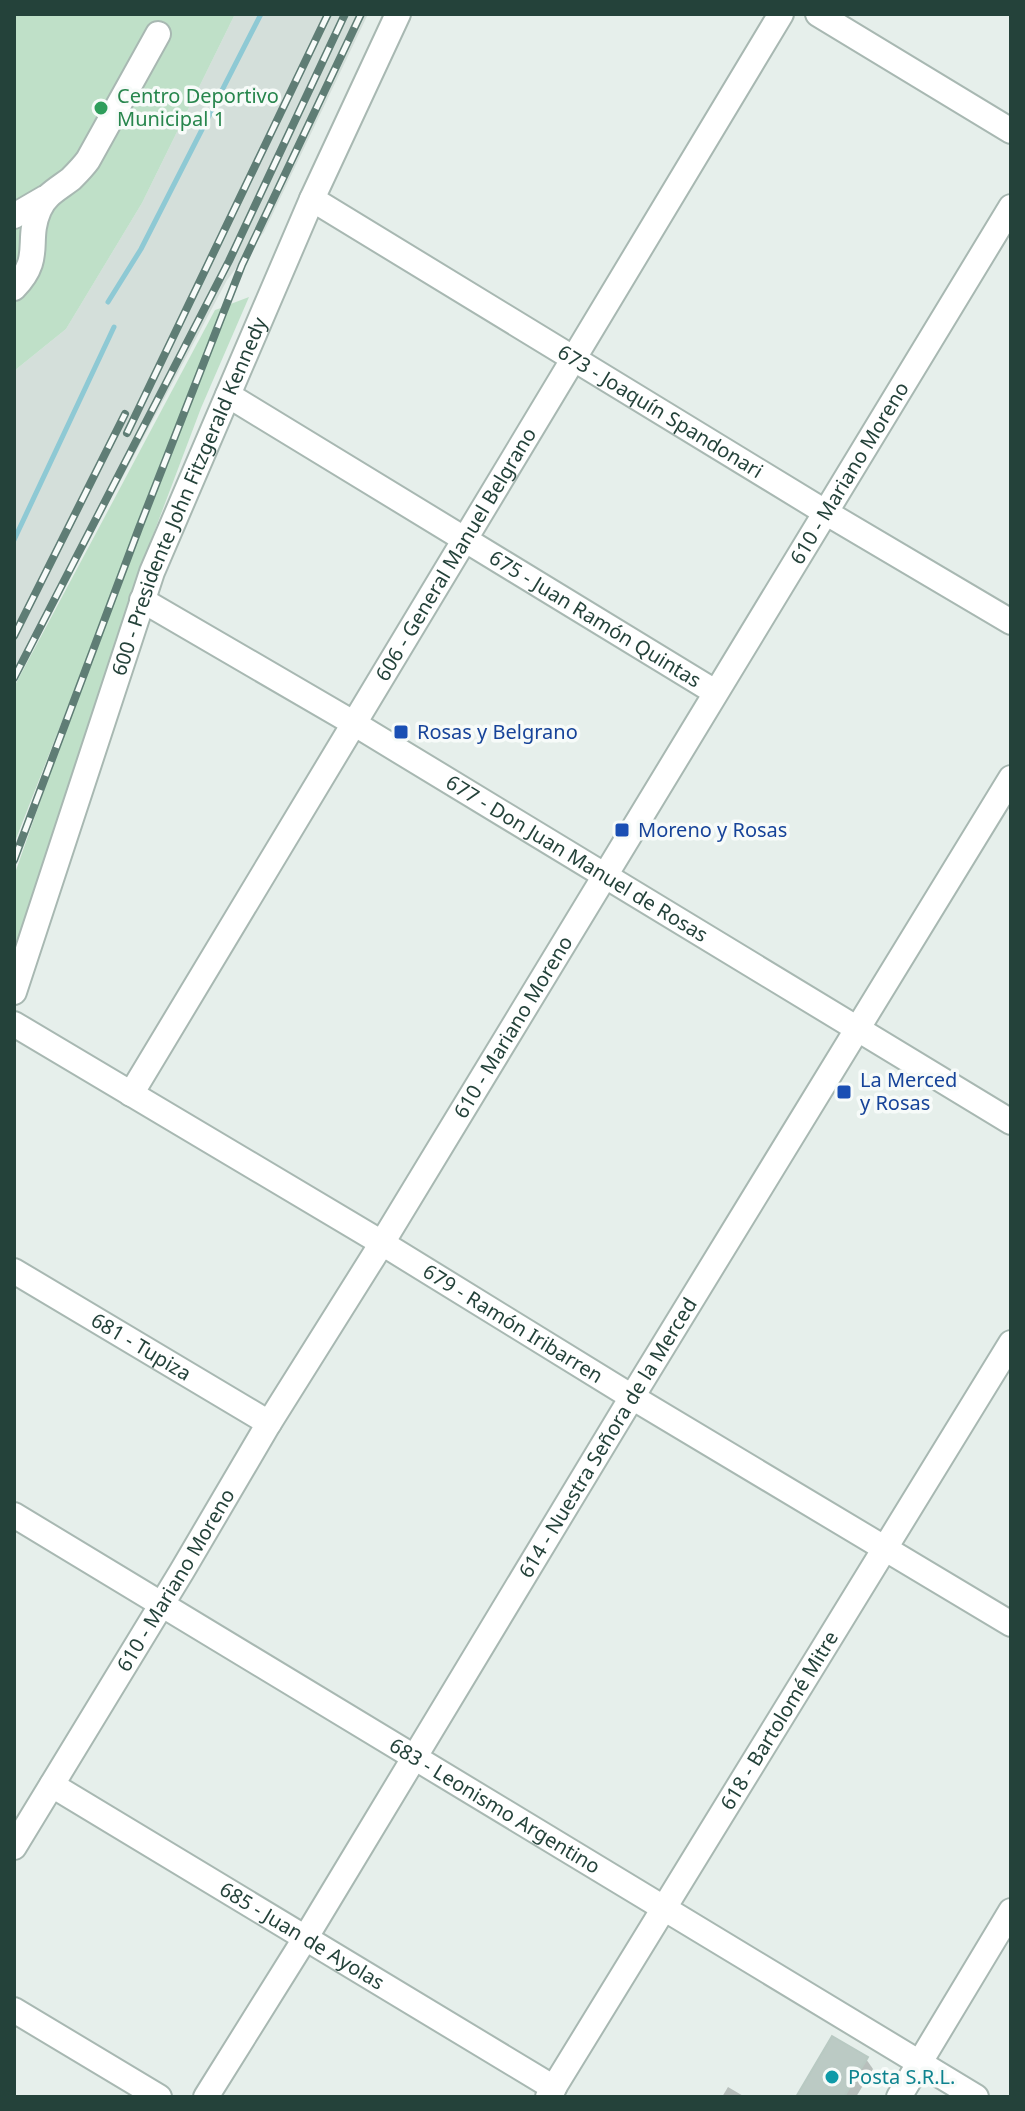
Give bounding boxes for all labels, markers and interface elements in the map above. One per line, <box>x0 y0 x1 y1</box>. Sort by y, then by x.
place label: Centro Deportivo Municipal 1 <box>117 82 279 132</box>
marker: Centro Deportivo Municipal 1 <box>92 99 110 117</box>
street label: 600 - Presidente John Fitzgerald Kennedy <box>105 312 273 679</box>
street label: 673 - Joaquín Spandonari <box>553 338 768 484</box>
street label: 610 - Mariano Moreno <box>783 377 915 569</box>
street label: 606 - General Manuel Belgrano <box>369 422 542 686</box>
street label: 675 - Juan Ramón Quintas <box>484 544 706 693</box>
place label: Rosas y Belgrano <box>417 718 578 745</box>
marker: Rosas y Belgrano <box>392 723 410 741</box>
street label: 677 - Don Juan Manuel de Rosas <box>441 768 713 948</box>
place label: Moreno y Rosas <box>638 816 787 843</box>
marker: Moreno y Rosas <box>613 821 631 839</box>
street label: 610 - Mariano Moreno <box>447 930 578 1123</box>
place label: La Merced y Rosas <box>860 1066 957 1116</box>
marker: La Merced y Rosas <box>835 1083 853 1101</box>
street label: 679 - Ramón Iribarren <box>418 1257 608 1389</box>
street label: 614 - Nuestra Señora de la Merced <box>512 1292 703 1583</box>
street label: 681 - Tupiza <box>86 1306 196 1387</box>
street label: 610 - Mariano Moreno <box>110 1483 240 1676</box>
street label: 618 - Bartolomé Mitre <box>714 1626 844 1815</box>
street label: 683 - Leonismo Argentino <box>385 1731 606 1880</box>
street label: 685 - Juan de Ayolas <box>215 1875 390 1996</box>
place label: Posta S.R.L. <box>848 2063 955 2090</box>
marker: Posta S.R.L. <box>823 2068 841 2086</box>

